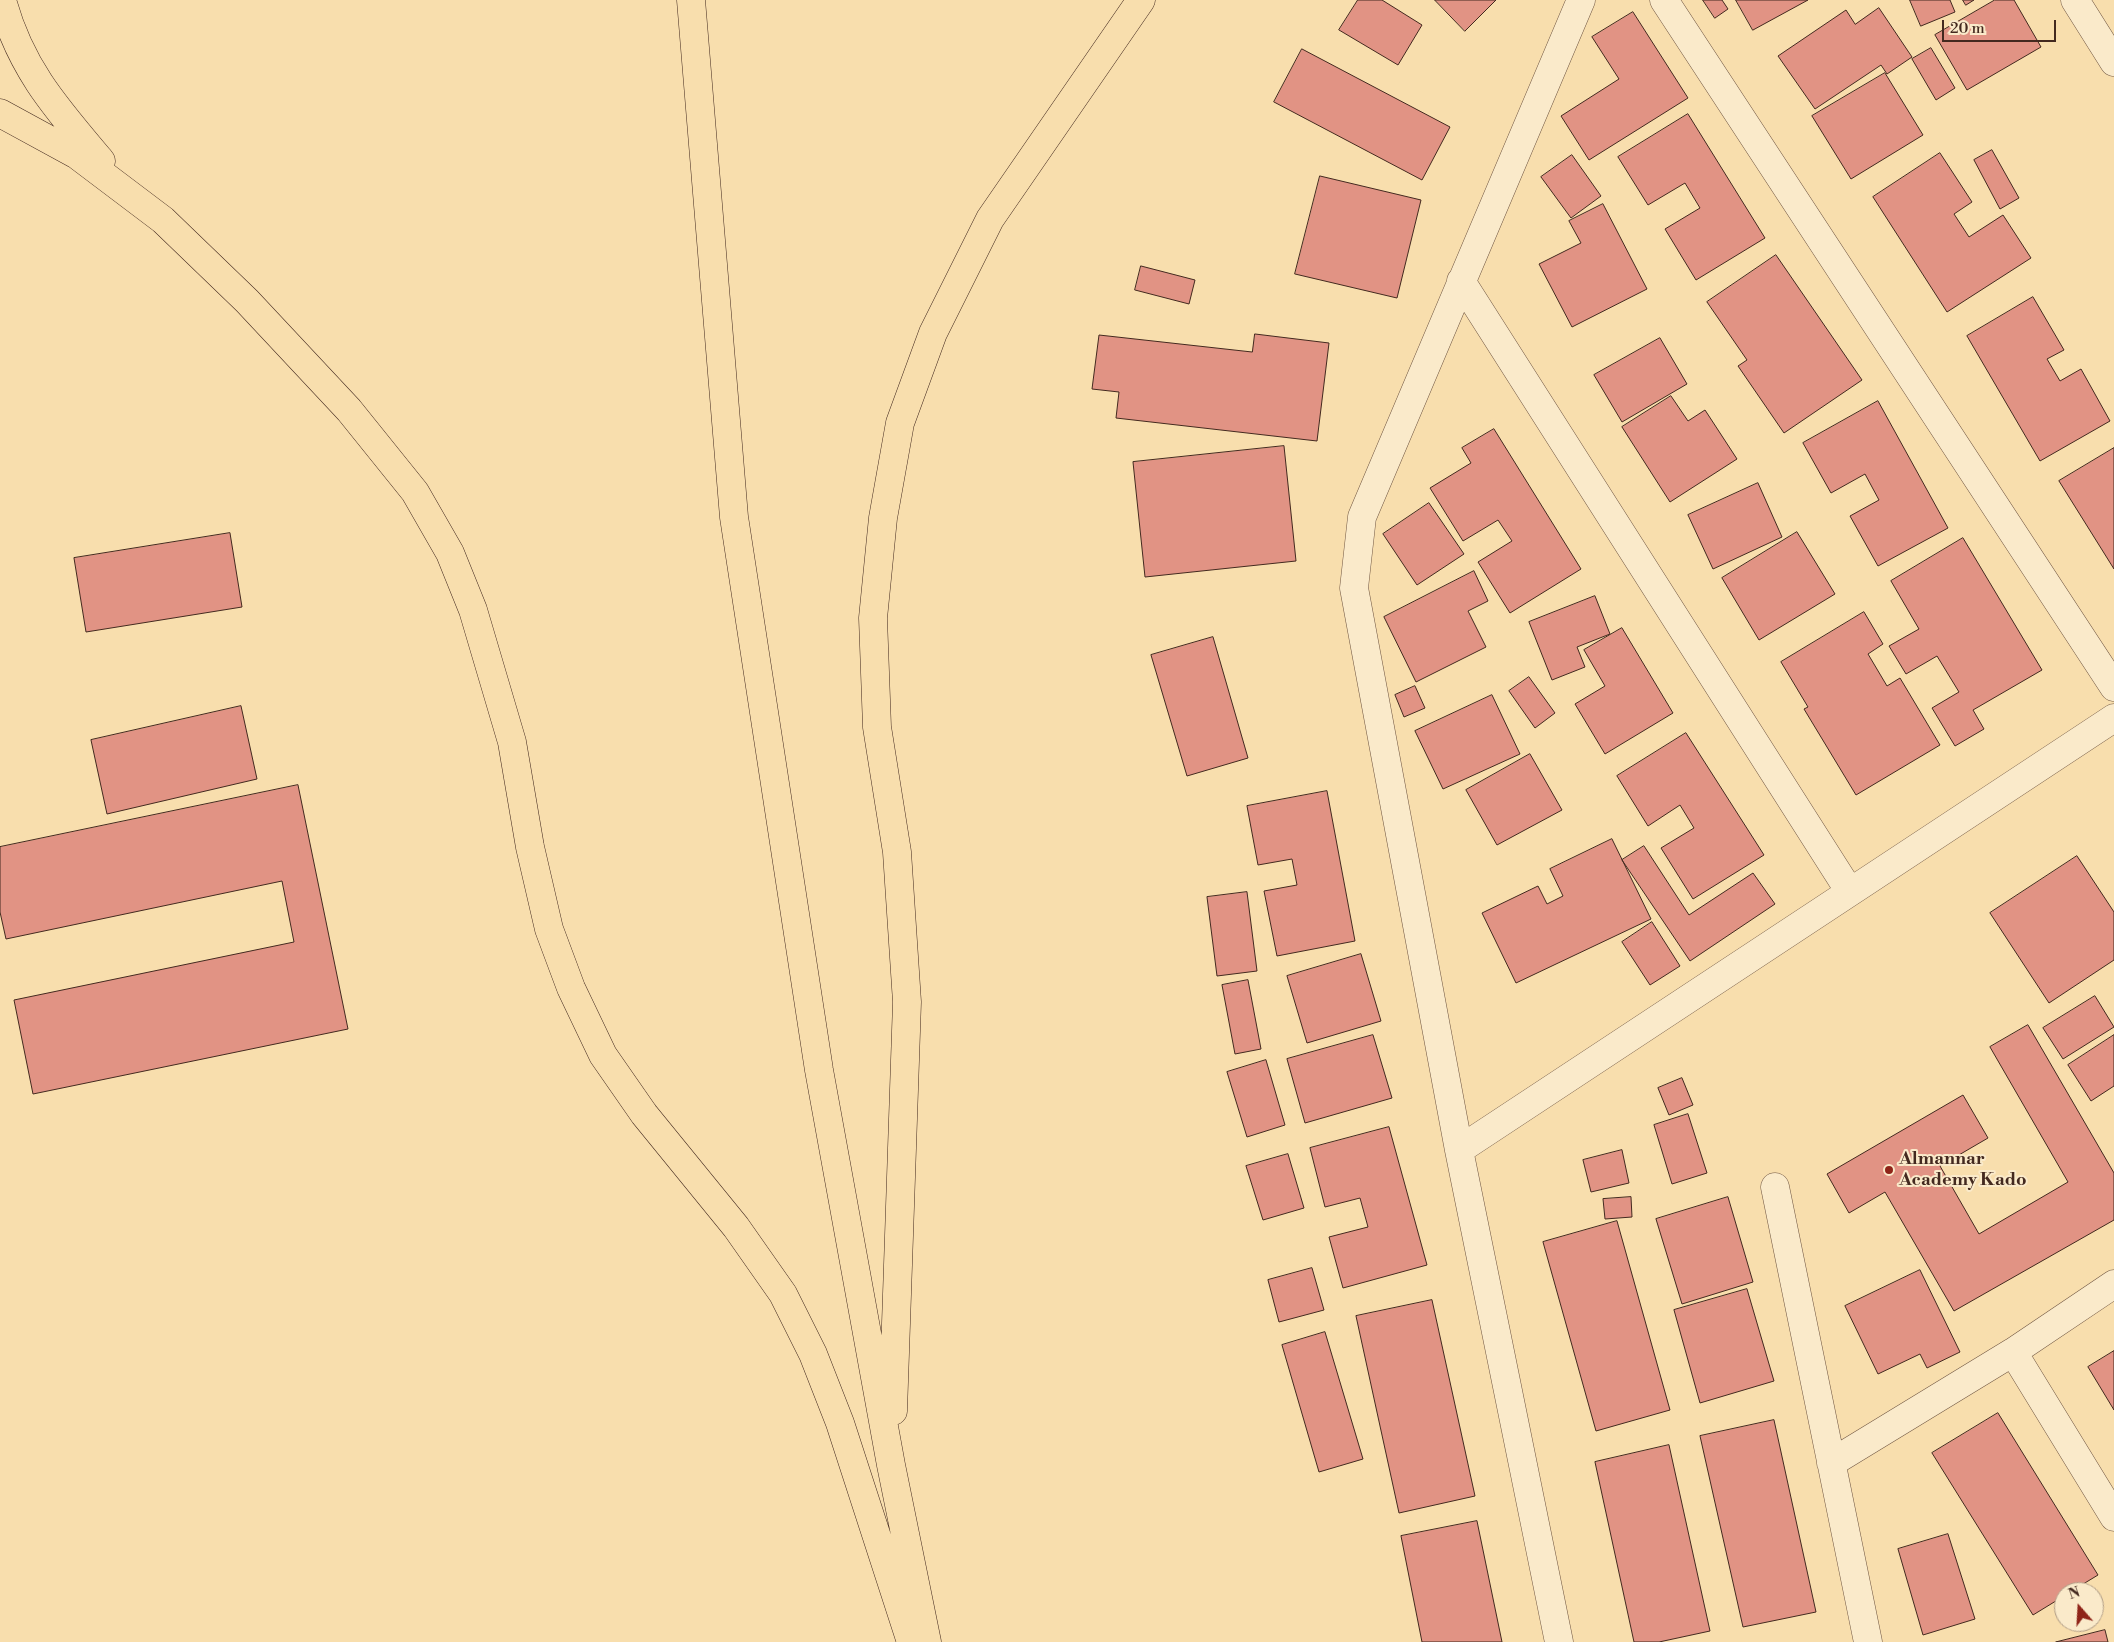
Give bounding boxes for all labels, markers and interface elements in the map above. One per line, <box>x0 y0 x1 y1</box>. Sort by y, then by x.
scale bar <box>1944 10 2058 42</box>
text: 20 m <box>1950 19 1985 38</box>
place label: Almannar Academy Kado <box>1899 1149 2027 1192</box>
marker: Almannar Academy Kado <box>1883 1164 1895 1176</box>
north arrow <box>2054 1582 2104 1632</box>
text: N <box>2066 1583 2083 1604</box>

